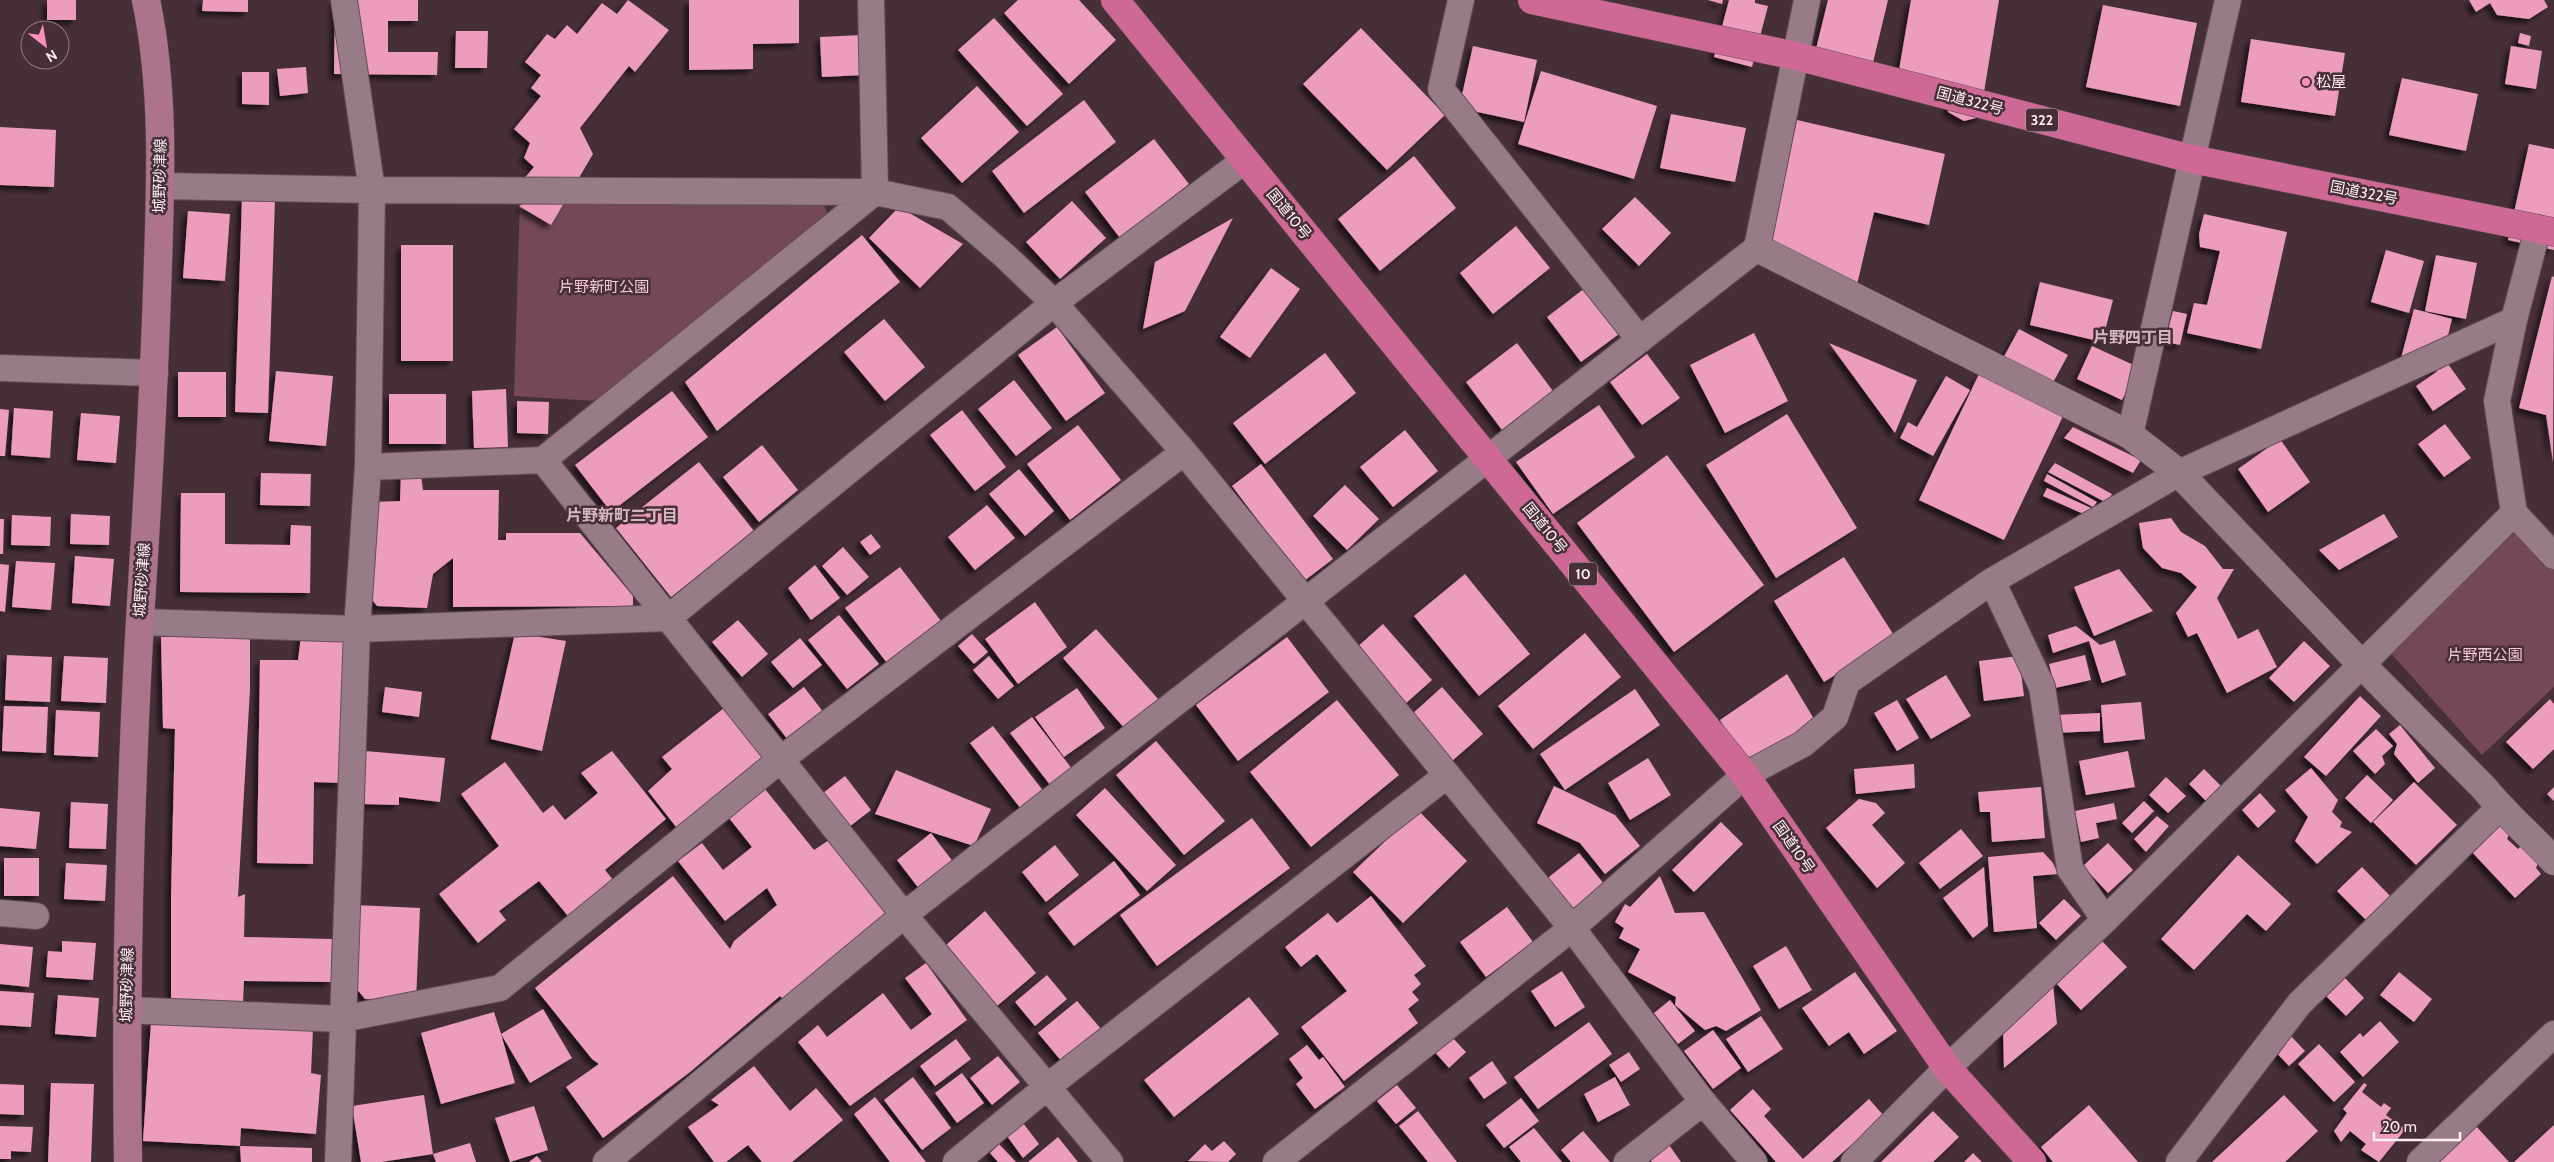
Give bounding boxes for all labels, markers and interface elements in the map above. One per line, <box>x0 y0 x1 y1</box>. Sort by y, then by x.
north arrow <box>20 20 70 70</box>
text: N <box>43 46 61 66</box>
place label: 松屋 <box>2316 73 2346 91</box>
marker: 松屋 <box>2300 76 2312 88</box>
street label: 国道322号 <box>1934 83 2006 119</box>
road number: 322 <box>2026 108 2058 132</box>
street label: 城野砂津線 <box>150 138 170 214</box>
street label: 国道322号 <box>2328 178 2400 208</box>
street label: 国道10号 <box>1263 185 1315 243</box>
park label: 片野新町公園 <box>559 278 649 296</box>
district label: 片野四丁目 <box>2093 328 2173 347</box>
street label: 国道10号 <box>1519 499 1571 557</box>
district label: 片野新町二丁目 <box>566 506 678 525</box>
street label: 城野砂津線 <box>130 542 154 618</box>
road number: 10 <box>1569 562 1597 586</box>
park label: 片野西公園 <box>2447 646 2523 664</box>
street label: 国道10号 <box>1769 817 1819 877</box>
street label: 城野砂津線 <box>117 947 137 1023</box>
scale bar <box>2374 1110 2460 1142</box>
text: 20 m <box>2382 1118 2417 1136</box>

